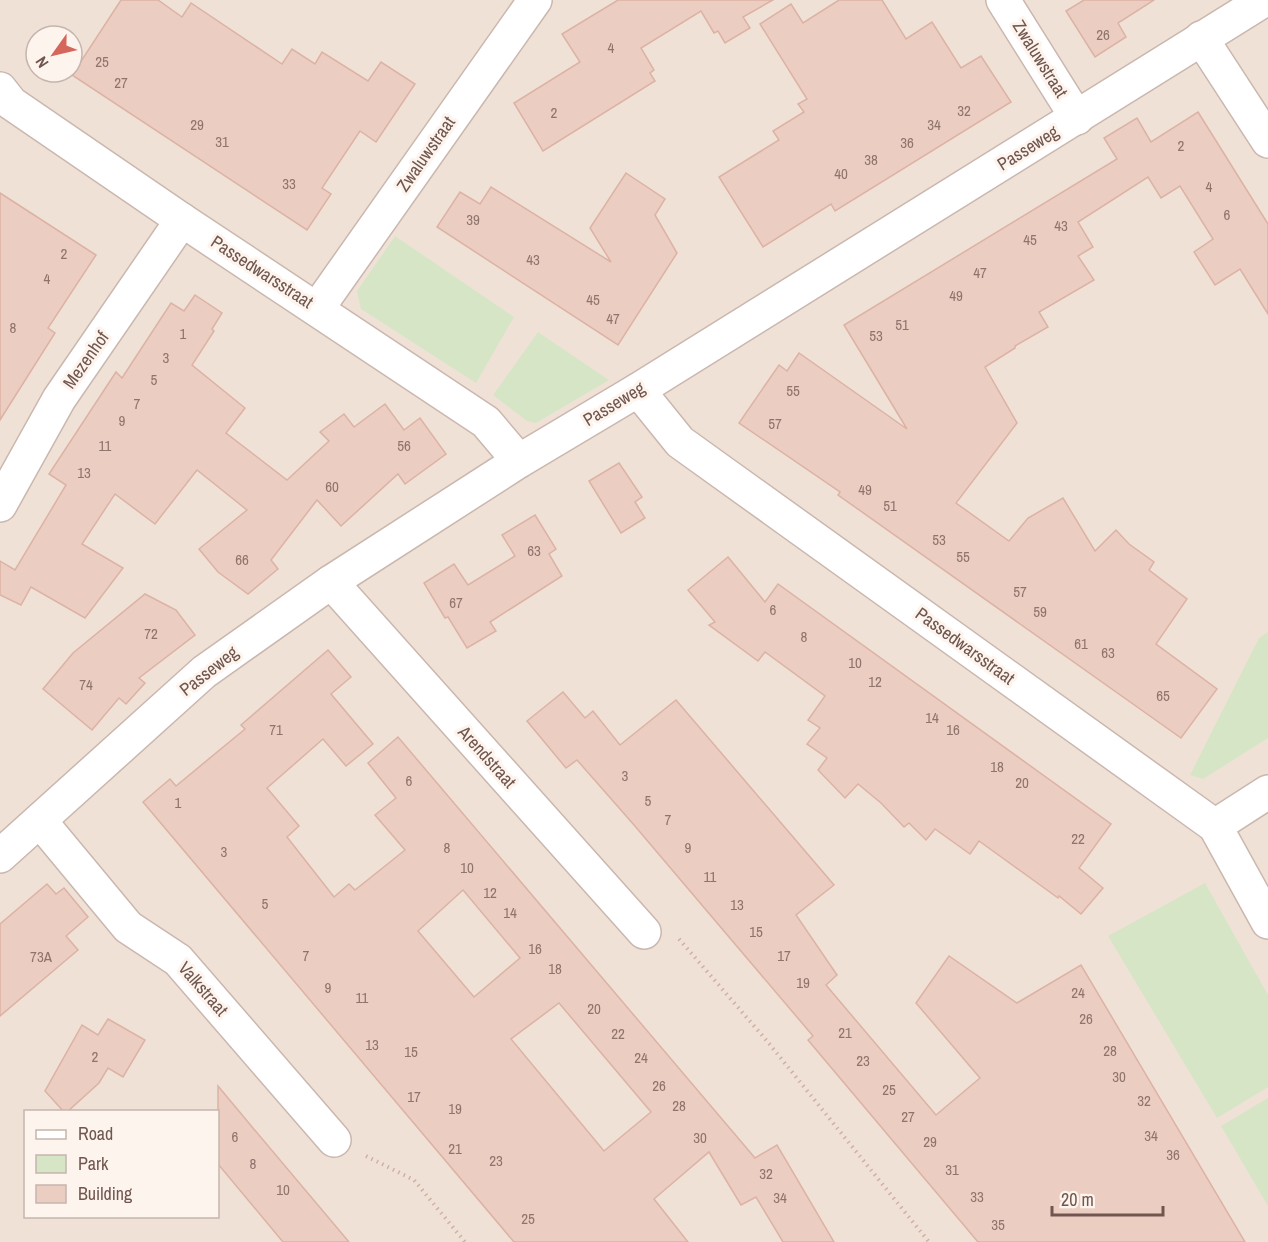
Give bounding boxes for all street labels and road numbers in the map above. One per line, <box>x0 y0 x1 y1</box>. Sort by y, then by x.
street label: Zwaluwstraat <box>1007 15 1074 102</box>
street label: Zwaluwstraat <box>390 111 461 196</box>
street label: Passeweg <box>992 119 1064 176</box>
street label: Passedwarsstraat <box>206 229 318 314</box>
street label: Mezenhof <box>57 325 115 393</box>
street label: Passeweg <box>578 375 650 432</box>
street label: Passedwarsstraat <box>910 601 1020 690</box>
street label: Passeweg <box>174 639 244 701</box>
street label: Arendstraat <box>452 719 522 793</box>
street label: Valkstraat <box>173 956 234 1021</box>

